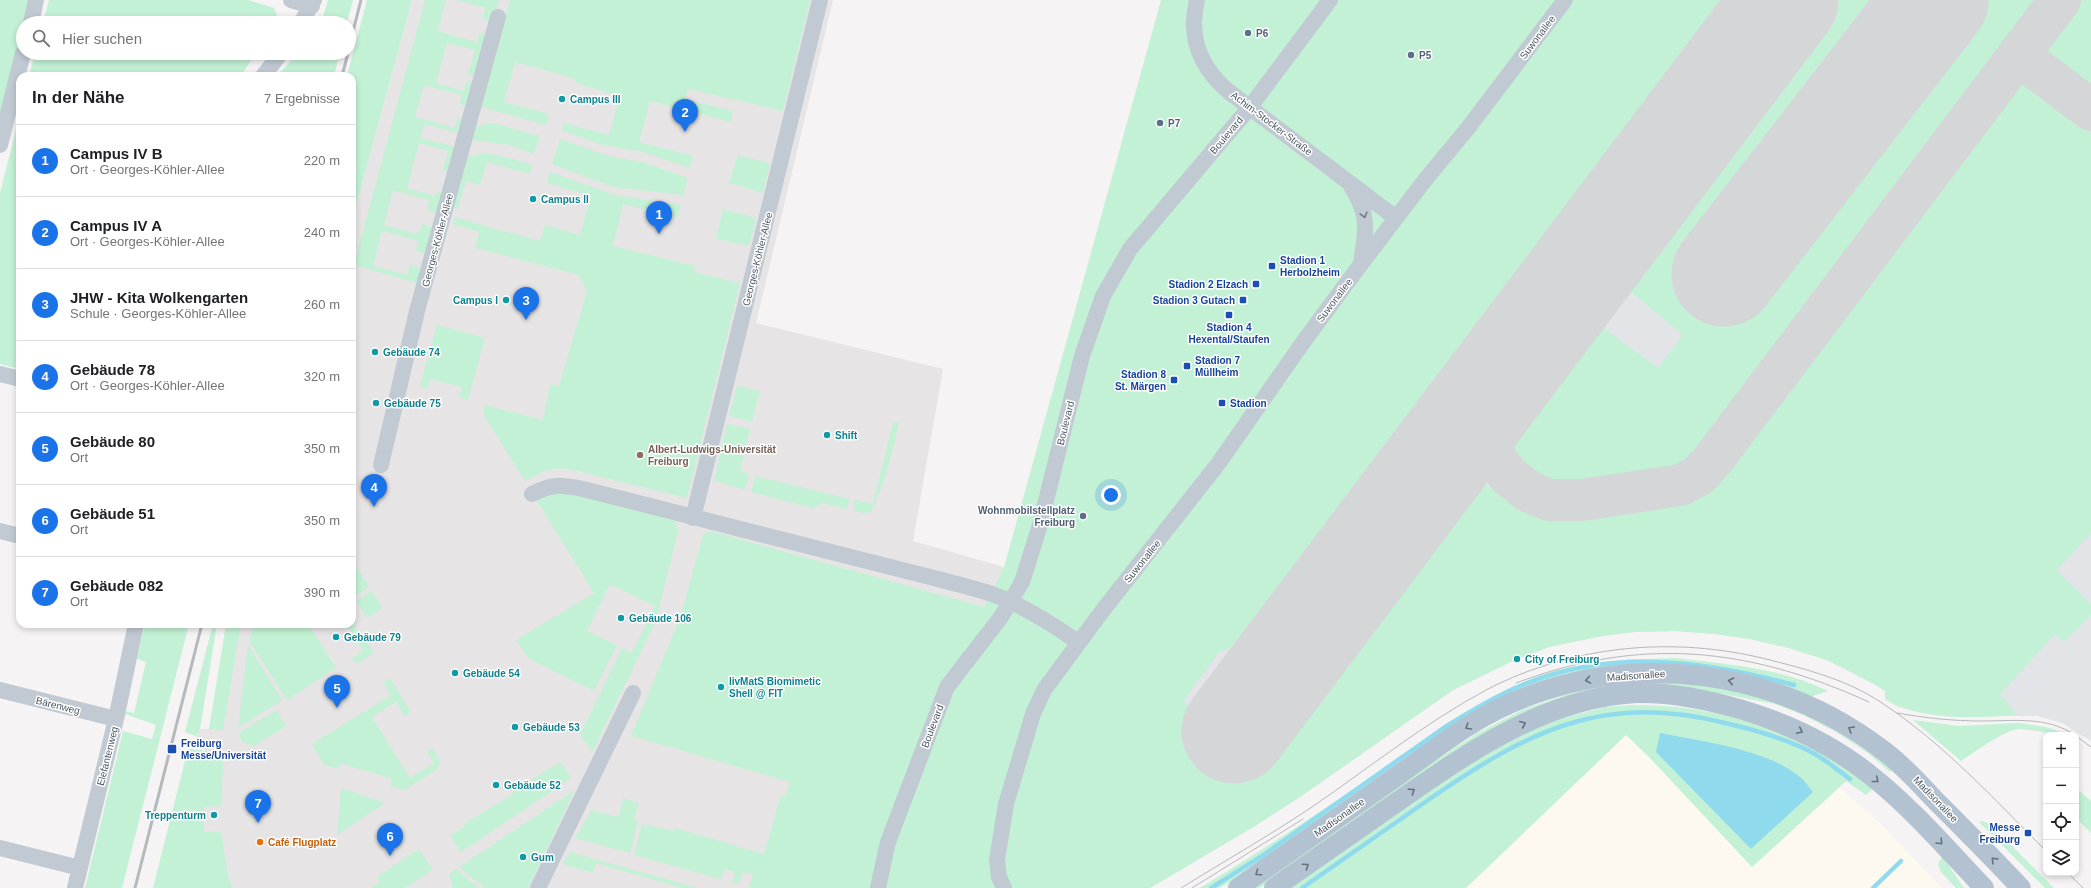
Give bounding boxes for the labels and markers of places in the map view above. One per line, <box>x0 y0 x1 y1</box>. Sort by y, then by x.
marker: P6 <box>1243 28 1253 38</box>
place label: P6 <box>1256 28 1269 39</box>
marker: P5 <box>1406 50 1416 60</box>
place label: P5 <box>1419 50 1432 61</box>
marker: Campus III <box>557 94 567 104</box>
place label: Campus III <box>570 94 621 105</box>
pin: 2 <box>672 99 698 132</box>
marker: P7 <box>1155 118 1165 128</box>
place label: P7 <box>1168 118 1181 129</box>
marker: Campus II <box>528 194 538 204</box>
place label: Campus II <box>541 194 589 205</box>
pin: 1 <box>646 201 672 234</box>
place label: Stadion 1 Herbolzheim <box>1280 255 1340 278</box>
marker: Stadion 1 Herbolzheim <box>1267 261 1277 271</box>
place label: Stadion 2 Elzach <box>1169 279 1248 290</box>
marker: Stadion 2 Elzach <box>1251 279 1261 289</box>
pin: 3 <box>513 287 539 320</box>
place label: Campus I <box>453 295 498 306</box>
marker: Campus I <box>501 295 511 305</box>
place label: Stadion 3 Gutach <box>1153 295 1235 306</box>
marker: Stadion 3 Gutach <box>1238 295 1248 305</box>
marker: Stadion 4 Hexental/Staufen <box>1224 310 1234 320</box>
place label: Stadion 4 Hexental/Staufen <box>1188 322 1270 345</box>
marker: Gebäude 74 <box>370 347 380 357</box>
place label: Gebäude 74 <box>383 347 440 358</box>
place label: Stadion 7 Müllheim <box>1195 355 1240 378</box>
marker: Stadion 7 Müllheim <box>1182 361 1192 371</box>
place label: Stadion 8 St. Märgen <box>1115 369 1166 392</box>
marker: Stadion 8 St. Märgen <box>1169 375 1179 385</box>
marker: Gebäude 75 <box>371 398 381 408</box>
place label: Gebäude 75 <box>384 398 441 409</box>
marker: Stadion <box>1217 398 1227 408</box>
place label: Stadion <box>1230 398 1267 409</box>
marker: Shift <box>822 430 832 440</box>
place label: Shift <box>835 430 858 441</box>
place label: Albert-Ludwigs-Universität Freiburg <box>648 444 776 467</box>
marker: Albert-Ludwigs-Universität Freiburg <box>635 450 645 460</box>
pin: 4 <box>361 474 387 507</box>
place label: Wohnmobilstellplatz Freiburg <box>978 505 1075 528</box>
marker: Wohnmobilstellplatz Freiburg <box>1078 511 1088 521</box>
marker: Gebäude 106 <box>616 613 626 623</box>
place label: Gebäude 106 <box>629 613 692 624</box>
marker: Gebäude 79 <box>331 632 341 642</box>
place label: Gebäude 79 <box>344 632 401 643</box>
marker: City of Freiburg <box>1512 654 1522 664</box>
place label: City of Freiburg <box>1525 654 1599 665</box>
marker: Gebäude 54 <box>450 668 460 678</box>
place label: Gebäude 54 <box>463 668 520 679</box>
pin: 5 <box>324 675 350 708</box>
place label: livMatS Biomimetic Shell @ FIT <box>729 676 821 699</box>
marker: livMatS Biomimetic Shell @ FIT <box>716 682 726 692</box>
marker: Gebäude 53 <box>510 722 520 732</box>
place label: Gebäude 53 <box>523 722 580 733</box>
place label: Freiburg Messe/Universität <box>181 738 267 761</box>
marker: Freiburg Messe/Universität <box>166 743 178 755</box>
marker: Gebäude 52 <box>491 780 501 790</box>
place label: Gebäude 52 <box>504 780 561 791</box>
pin: 7 <box>245 790 271 823</box>
place label: Treppenturm <box>145 810 206 821</box>
marker: Treppenturm <box>209 810 219 820</box>
place label: Messe Freiburg <box>1979 822 2020 845</box>
pin: 6 <box>377 823 403 856</box>
marker: Messe Freiburg <box>2023 828 2033 838</box>
marker: Café Flugplatz <box>255 837 265 847</box>
place label: Café Flugplatz <box>268 837 336 848</box>
marker: Gum <box>518 852 528 862</box>
place label: Gum <box>531 852 554 863</box>

